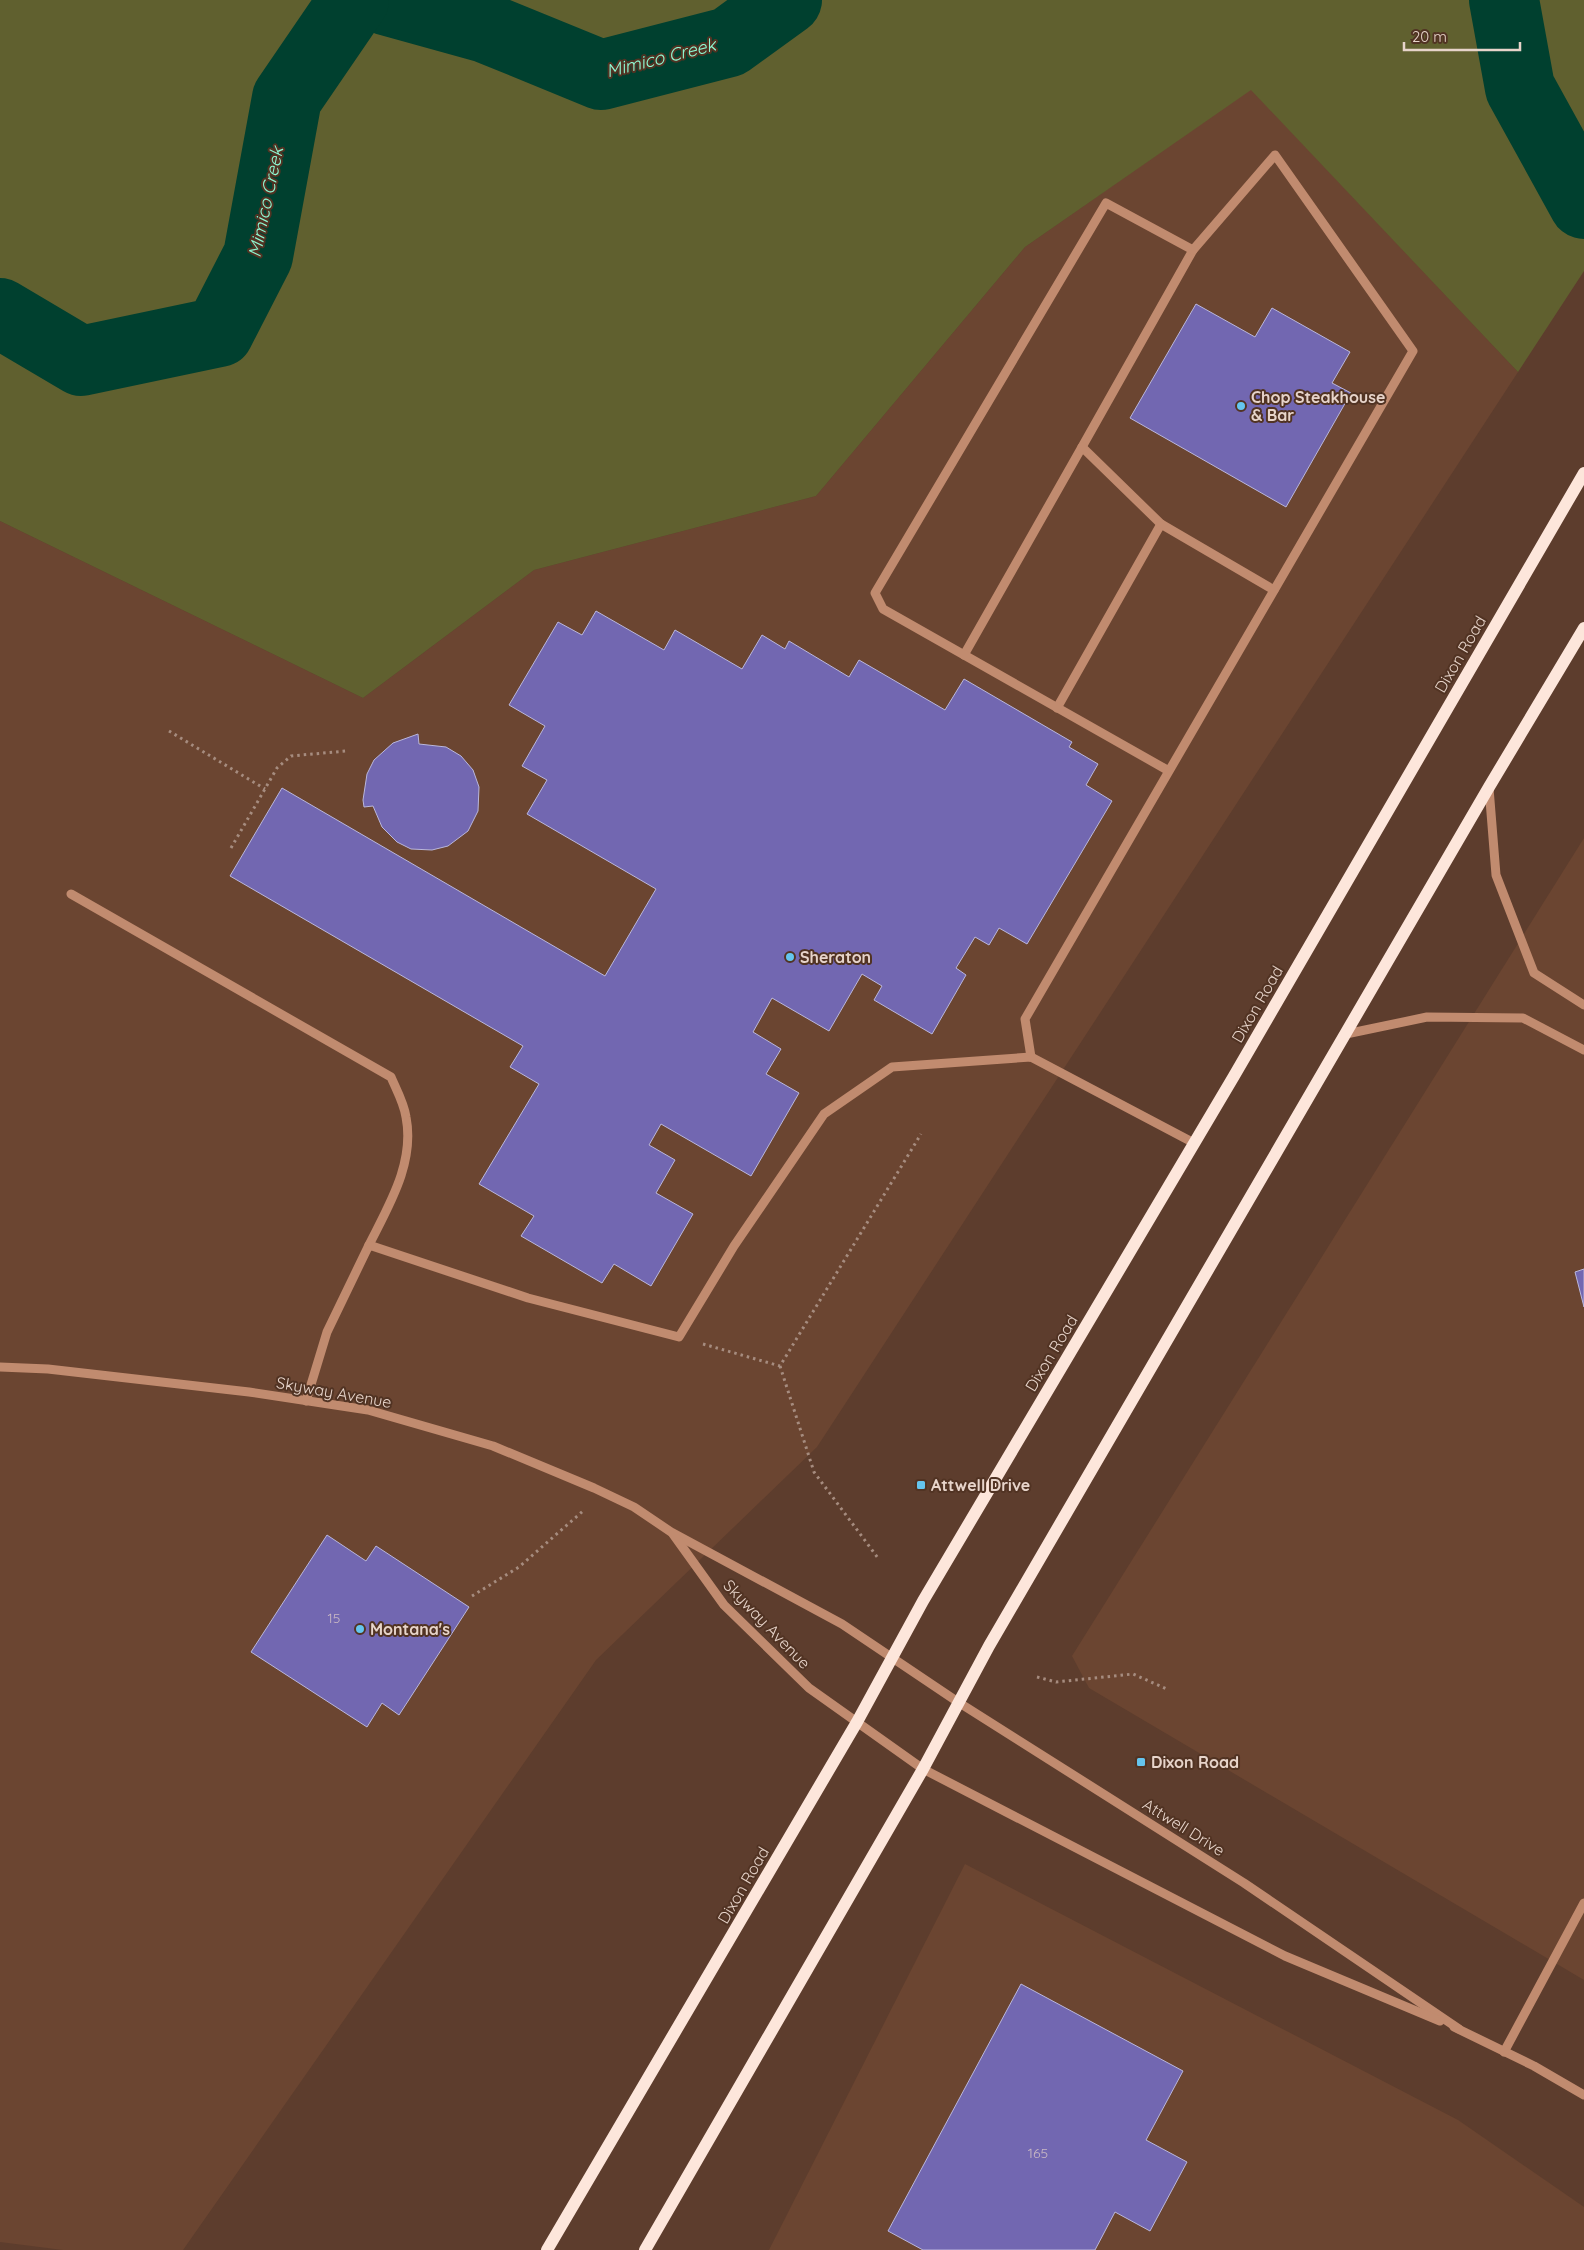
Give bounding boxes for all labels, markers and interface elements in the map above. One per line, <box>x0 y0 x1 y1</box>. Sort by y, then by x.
scale bar <box>1404 20 1520 52</box>
text: 20 m <box>1412 27 1447 46</box>
water label: Mimico Creek <box>604 32 720 82</box>
water label: Mimico Creek <box>243 143 289 259</box>
place label: Chop Steakhouse & Bar <box>1251 387 1385 425</box>
marker: Chop Steakhouse & Bar <box>1235 400 1247 412</box>
street label: Dixon Road <box>1430 612 1490 696</box>
place label: Sheraton <box>800 947 871 967</box>
marker: Sheraton <box>784 951 796 963</box>
street label: Dixon Road <box>1227 962 1287 1046</box>
street label: Dixon Road <box>1020 1311 1082 1395</box>
street label: Skyway Avenue <box>275 1372 393 1412</box>
place label: Attwell Drive <box>931 1475 1030 1495</box>
marker: Attwell Drive <box>915 1479 927 1491</box>
street label: Skyway Avenue <box>719 1575 815 1673</box>
house number: 15 <box>328 1609 340 1627</box>
place label: Montana's <box>370 1619 450 1639</box>
marker: Montana's <box>354 1623 366 1635</box>
place label: Dixon Road <box>1151 1752 1239 1772</box>
marker: Dixon Road <box>1135 1756 1147 1768</box>
street label: Attwell Drive <box>1139 1794 1229 1860</box>
street label: Dixon Road <box>713 1843 773 1927</box>
house number: 165 <box>1028 2144 1048 2162</box>

